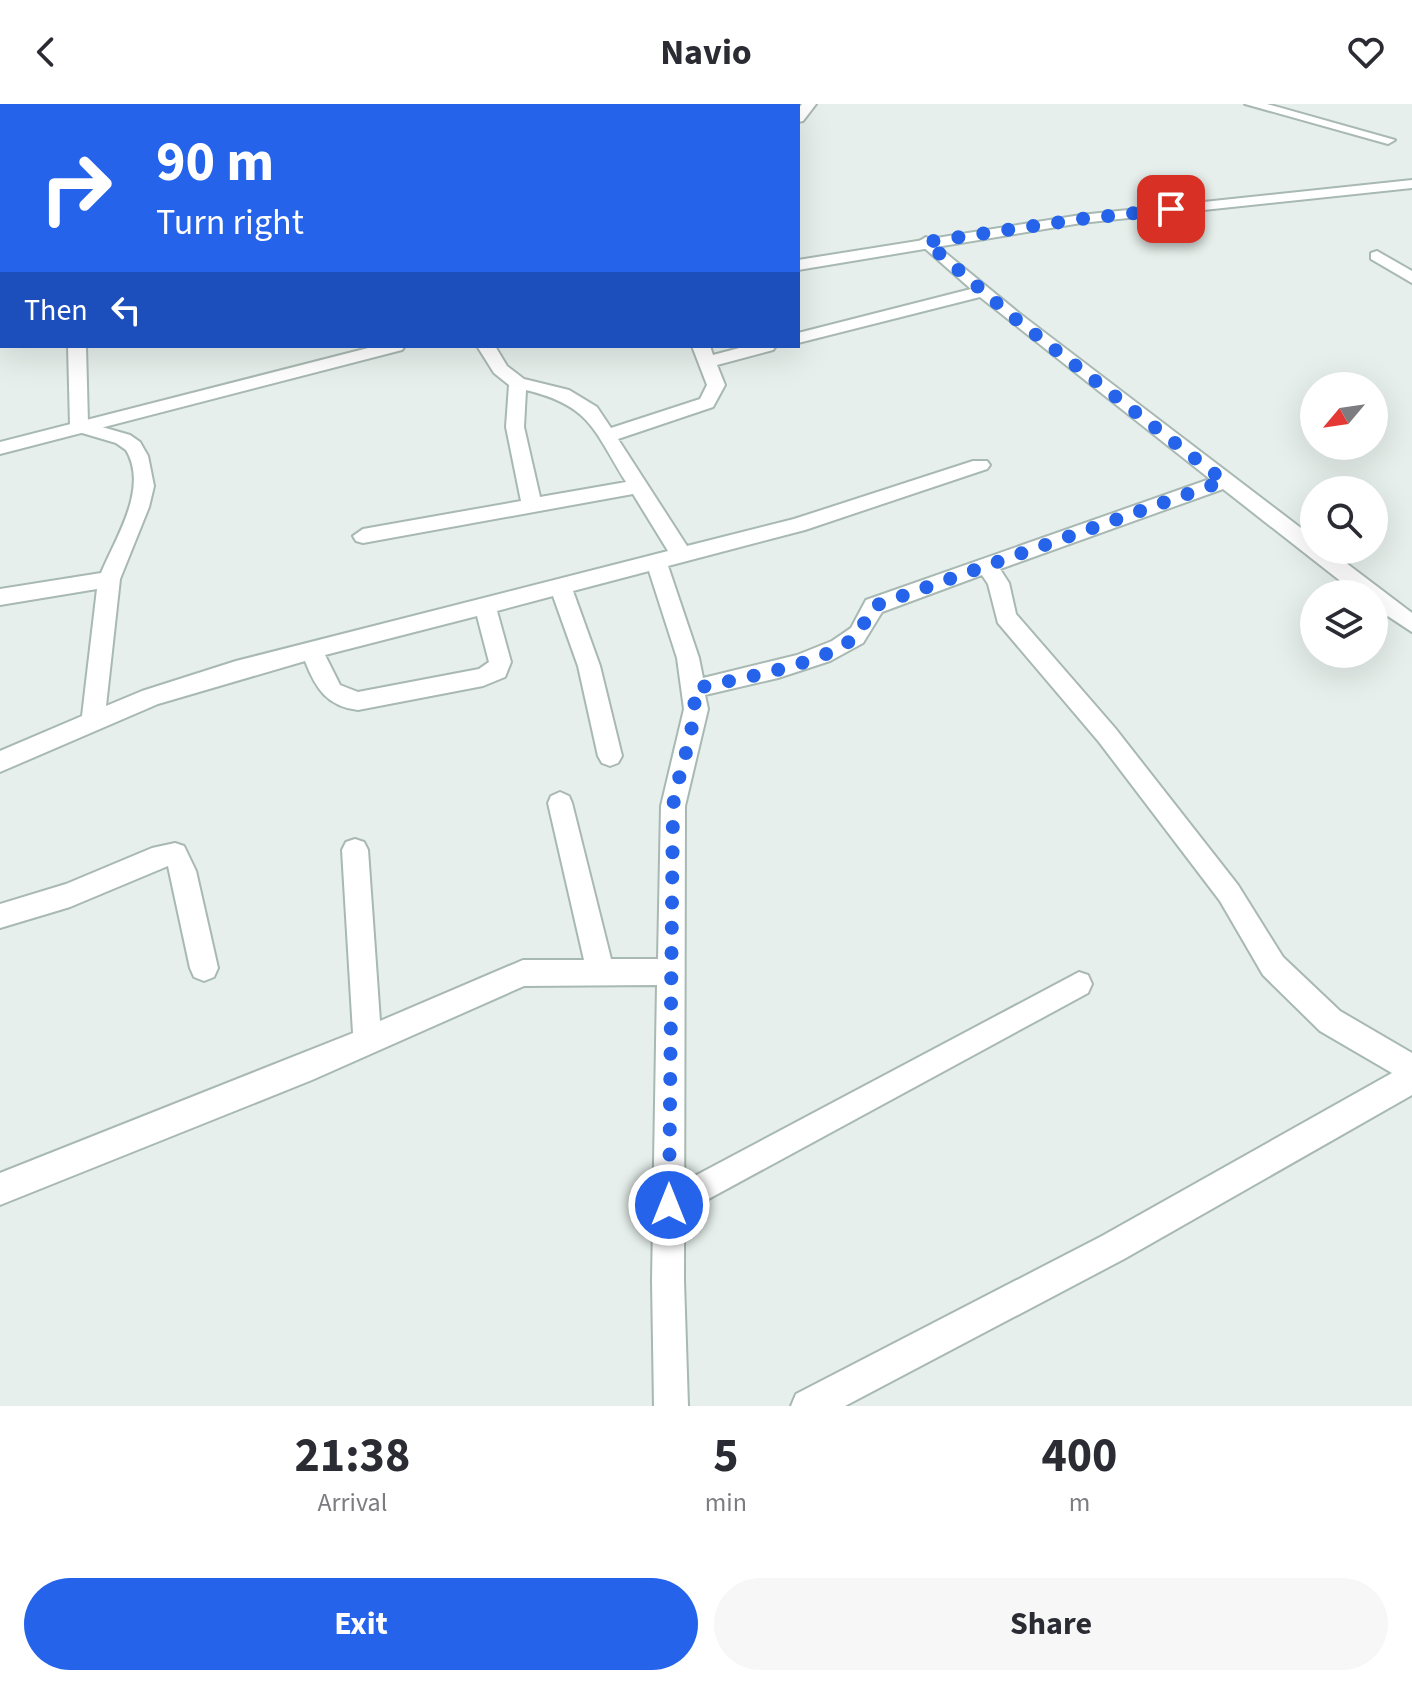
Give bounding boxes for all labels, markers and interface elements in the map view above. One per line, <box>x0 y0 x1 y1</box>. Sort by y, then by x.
text: Navio <box>660 27 752 78</box>
icon: back <box>24 30 68 74</box>
icon: heart <box>1344 30 1388 74</box>
text: 90 m <box>156 123 274 202</box>
icon: right <box>24 136 128 240</box>
pin <box>1137 175 1205 243</box>
icon: arrive <box>1149 187 1193 231</box>
text: Turn right <box>156 197 304 248</box>
icon: left <box>104 288 148 332</box>
text: Then <box>24 289 88 332</box>
north arrow <box>1300 372 1388 460</box>
map controls <box>1300 372 1388 668</box>
button: search <box>1300 476 1388 564</box>
button: layers <box>1300 580 1388 668</box>
position arrow <box>627 1163 711 1247</box>
text: 21:38 <box>294 1422 410 1490</box>
text: 5 <box>713 1422 739 1490</box>
text: 400 <box>1041 1422 1117 1490</box>
text: Arrival <box>317 1484 387 1521</box>
text: min <box>705 1484 747 1521</box>
text: m <box>1069 1484 1090 1521</box>
button: Exit <box>24 1578 698 1670</box>
button: Share <box>714 1578 1388 1670</box>

